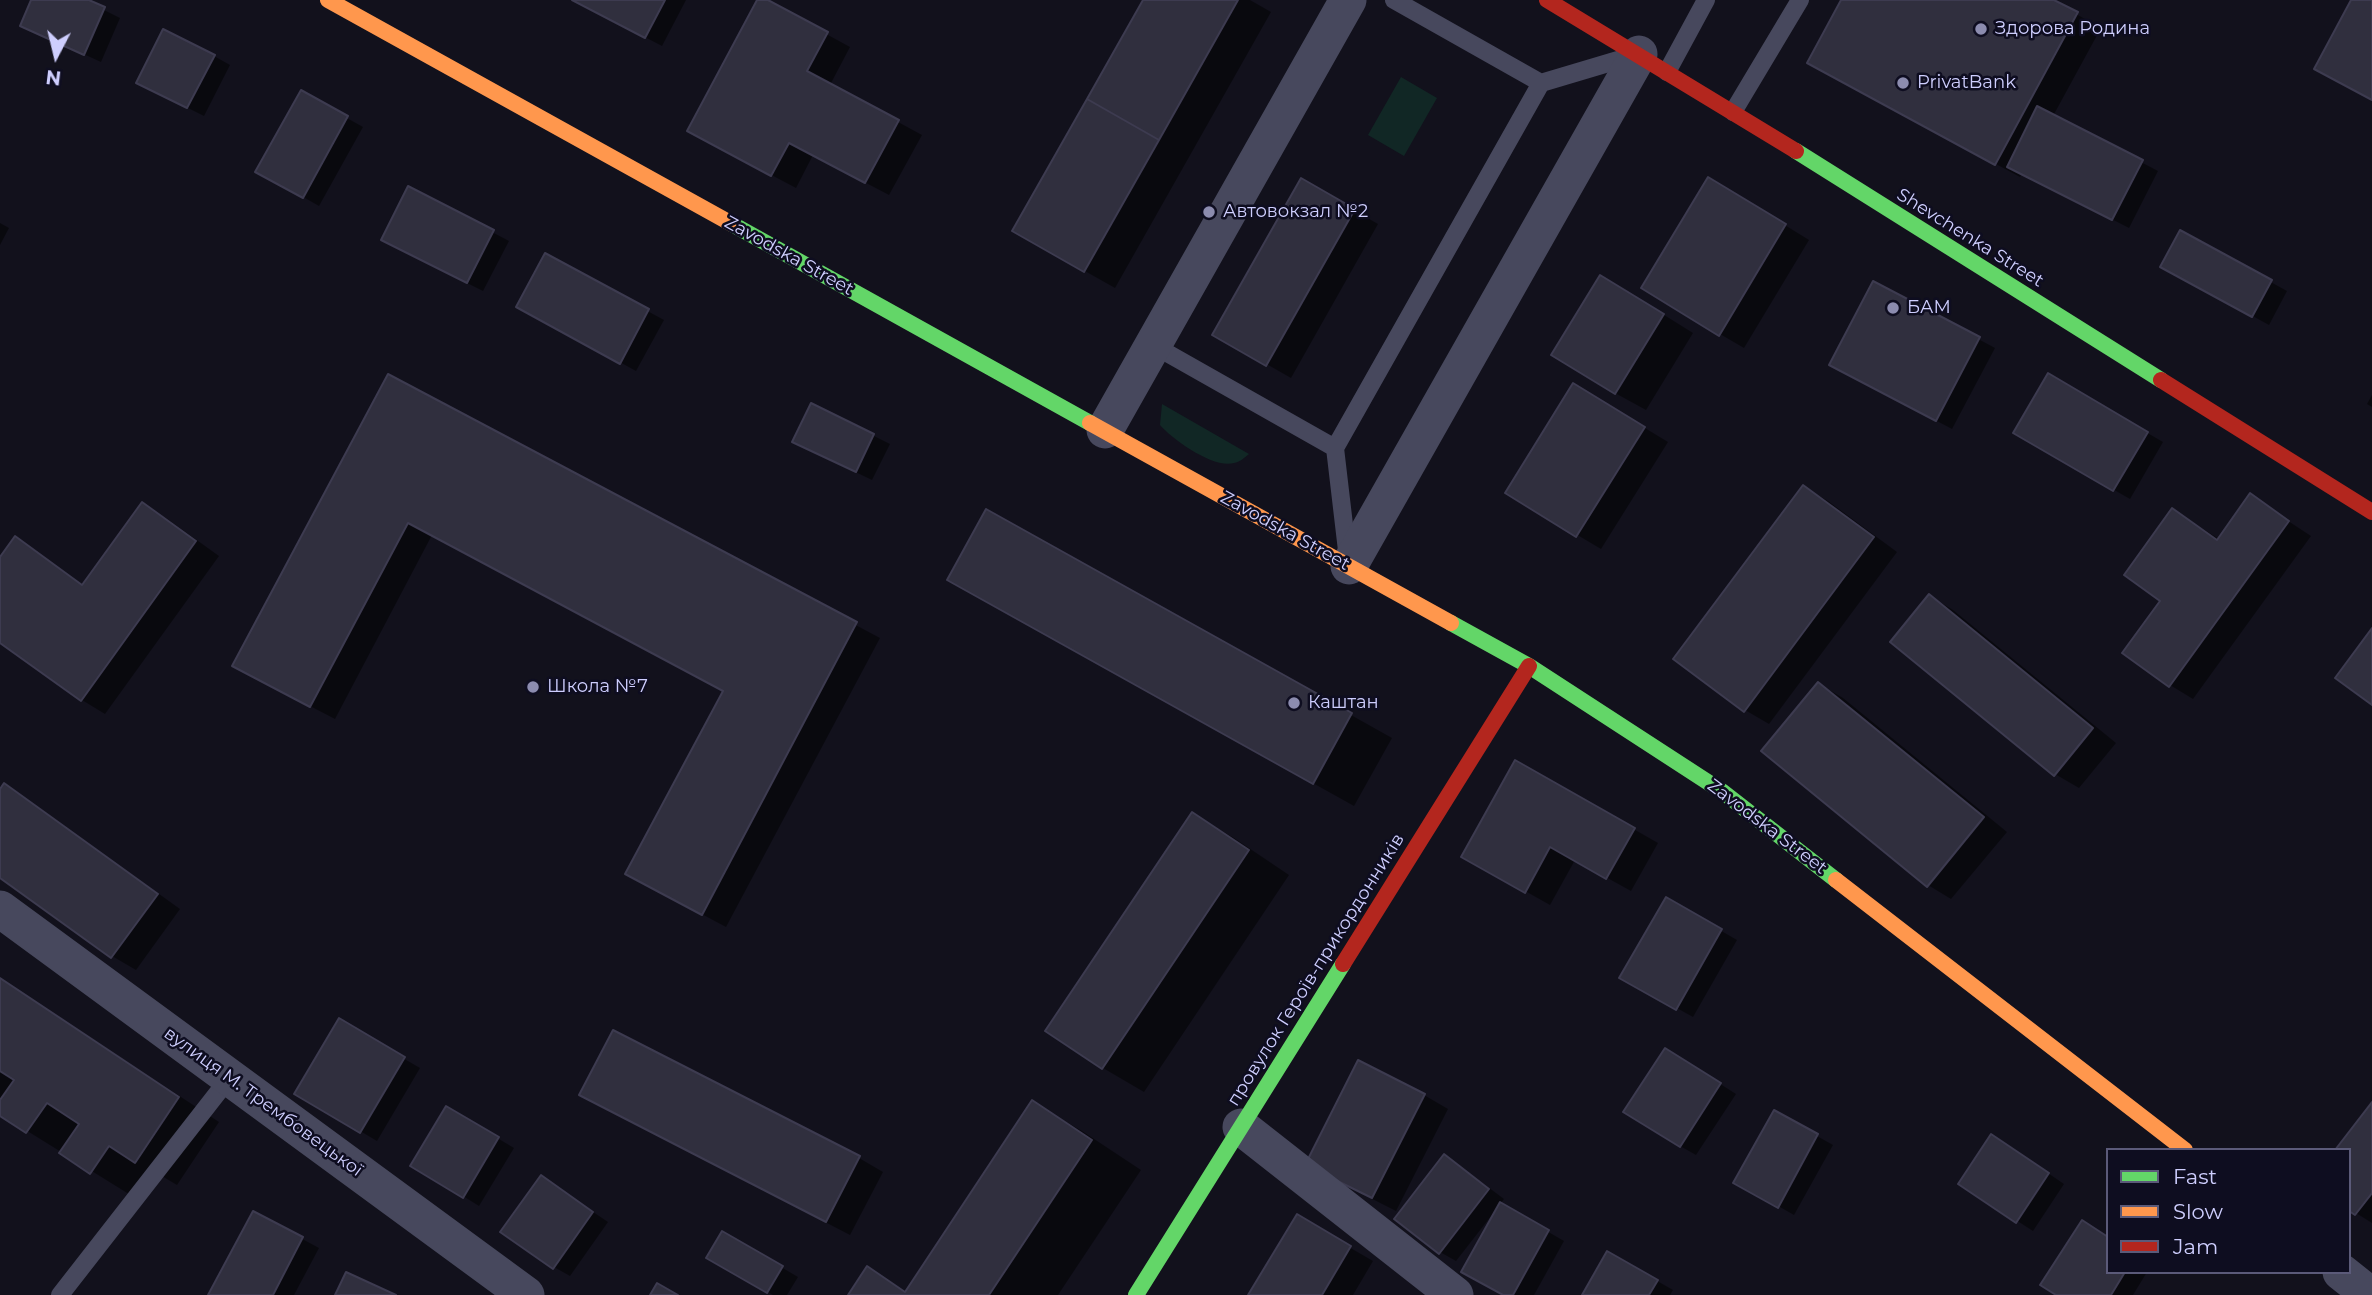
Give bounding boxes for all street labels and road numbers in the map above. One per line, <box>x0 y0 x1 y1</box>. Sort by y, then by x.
street label: Shevchenka Street <box>1893 184 2047 292</box>
street label: Zavodska Street <box>721 212 857 300</box>
street label: Zavodska Street <box>1217 487 1353 575</box>
street label: Zavodska Street <box>1703 775 1831 879</box>
street label: провулок Героїв-прикордонників <box>1223 830 1409 1110</box>
street label: вулиця М. Трембовецької <box>159 1023 367 1181</box>

